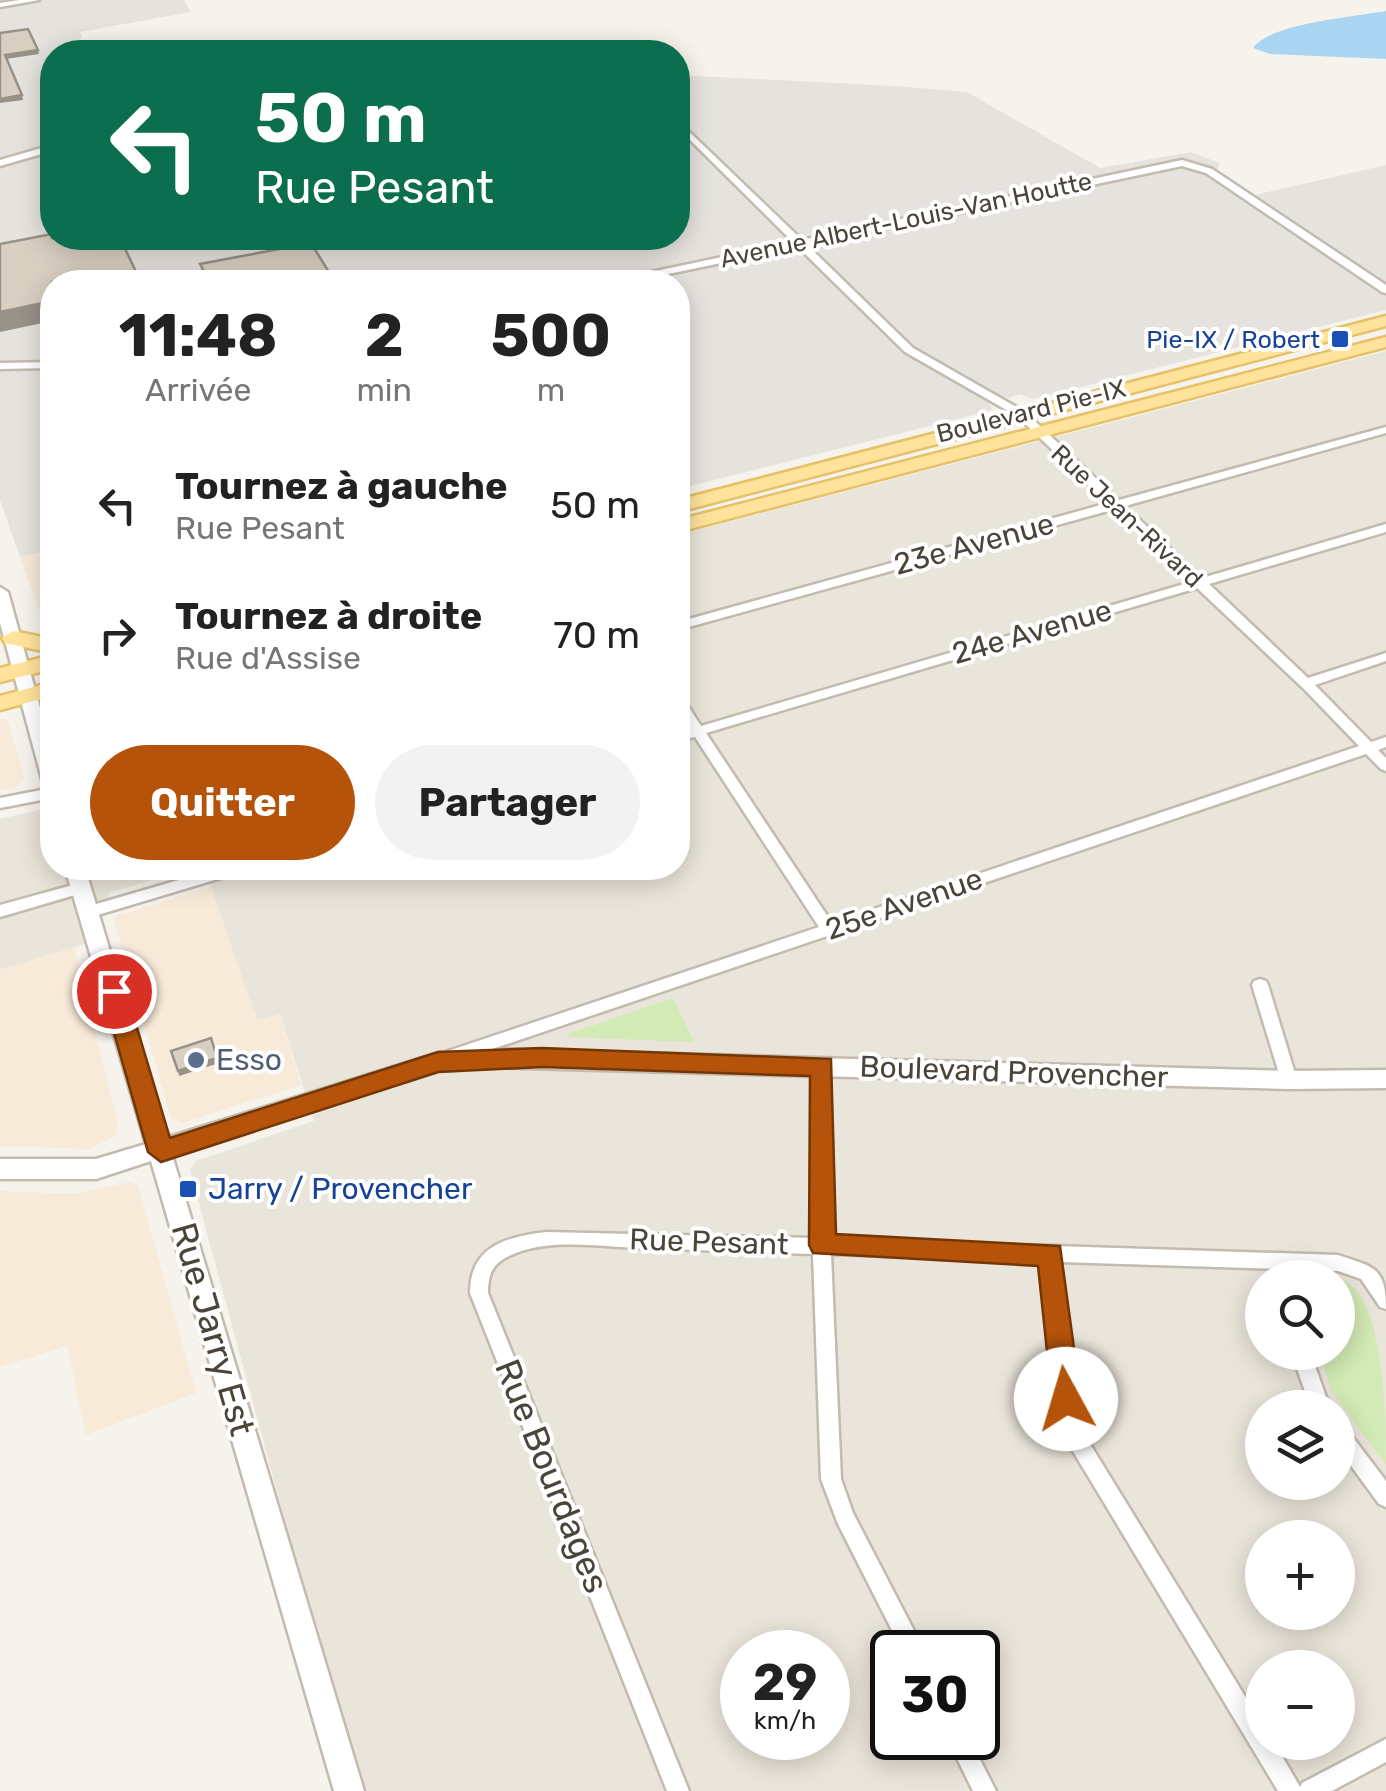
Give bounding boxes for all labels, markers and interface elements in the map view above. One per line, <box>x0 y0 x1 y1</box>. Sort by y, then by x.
text: 50 m <box>255 77 427 160</box>
icon: left <box>90 80 220 210</box>
text: Rue Pesant <box>255 161 494 214</box>
street label: Avenue Albert-Louis-Van Houtte <box>717 166 1095 274</box>
text: 11:48 <box>119 300 278 371</box>
text: 2 <box>365 300 404 371</box>
text: 500 <box>491 300 611 371</box>
place label: Pie-IX / Robert <box>1146 325 1320 354</box>
marker: Pie-IX / Robert <box>1329 328 1351 350</box>
text: Arrivée <box>145 371 251 409</box>
text: min <box>356 371 412 409</box>
text: m <box>537 371 565 409</box>
street label: Boulevard Pie-IX <box>933 373 1129 449</box>
street label: Rue Jean-Rivard <box>1045 439 1209 593</box>
text: Tournez à gauche <box>175 463 508 509</box>
icon: left <box>90 478 145 533</box>
text: 50 m <box>550 482 640 528</box>
street label: 23e Avenue <box>890 505 1058 583</box>
text: Rue Pesant <box>175 509 345 547</box>
street label: 24e Avenue <box>948 592 1116 672</box>
text: Tournez à droite <box>175 593 482 639</box>
icon: right <box>90 608 145 663</box>
text: 70 m <box>553 612 640 658</box>
text: Rue d'Assise <box>175 639 361 677</box>
button: Quitter <box>90 745 355 860</box>
button: Partager <box>375 745 640 860</box>
street label: 25e Avenue <box>821 860 987 948</box>
pin <box>72 949 157 1034</box>
icon: arrive <box>87 964 142 1019</box>
place label: Esso <box>216 1042 282 1078</box>
marker: Esso <box>185 1049 207 1071</box>
street label: Boulevard Provencher <box>859 1049 1170 1095</box>
place label: Jarry / Provencher <box>208 1171 473 1207</box>
marker: Jarry / Provencher <box>177 1178 199 1200</box>
street label: Rue Jarry Est <box>163 1218 263 1440</box>
street label: Rue Pesant <box>629 1221 789 1263</box>
map controls <box>1245 1260 1355 1760</box>
button: search <box>1245 1260 1355 1370</box>
position arrow <box>1014 1347 1118 1451</box>
street label: Rue Bourdages <box>486 1353 618 1599</box>
button: layers <box>1245 1390 1355 1500</box>
button: + <box>1245 1520 1355 1630</box>
speed limit sign: 30 <box>870 1630 1000 1760</box>
button: − <box>1245 1650 1355 1760</box>
text: 29 <box>753 1653 817 1713</box>
text: km/h <box>754 1706 816 1735</box>

